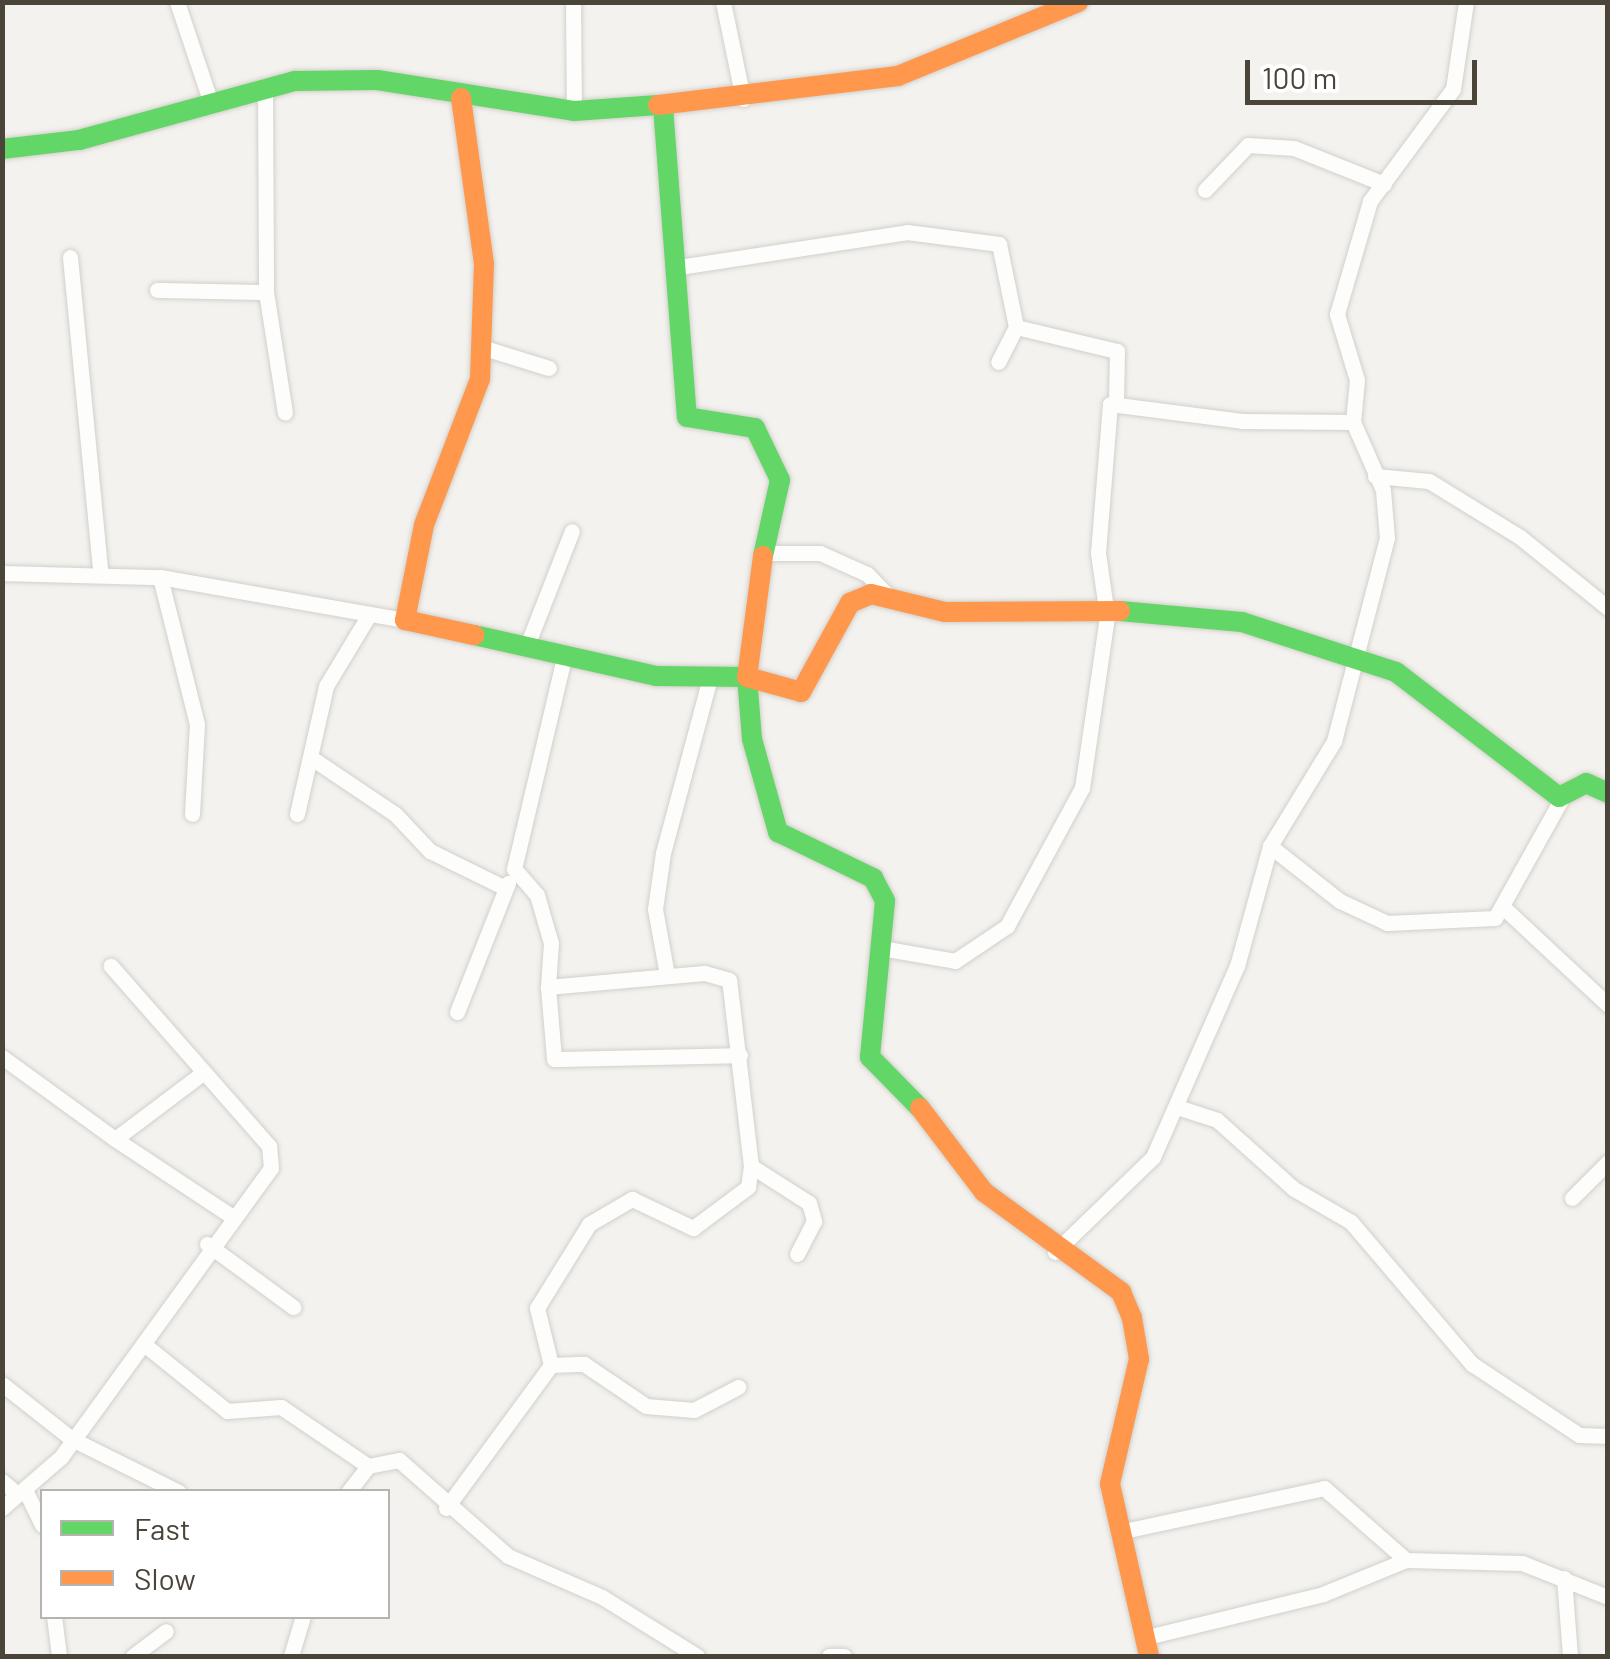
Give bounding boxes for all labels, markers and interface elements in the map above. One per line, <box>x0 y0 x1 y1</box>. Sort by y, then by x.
scale bar <box>1250 40 1482 102</box>
text: 100 m <box>1262 59 1337 95</box>
legend <box>40 1489 390 1619</box>
text: Fast <box>134 1510 191 1546</box>
text: Slow <box>134 1560 196 1596</box>

